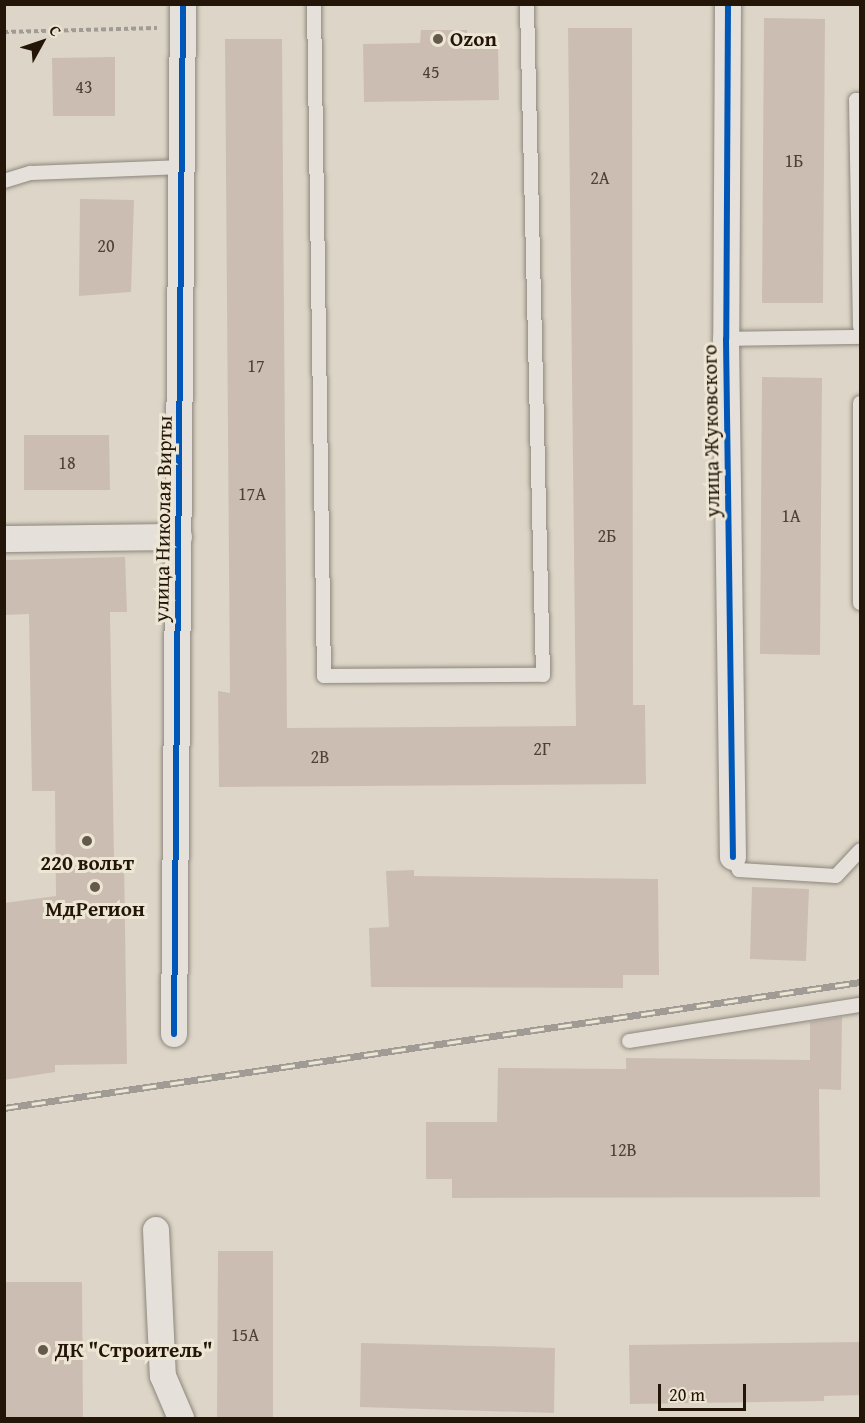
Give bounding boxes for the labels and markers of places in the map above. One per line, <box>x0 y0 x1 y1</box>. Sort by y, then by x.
place label: Ozon <box>450 26 497 52</box>
marker: Ozon <box>431 32 445 46</box>
marker: 220 вольт <box>80 834 94 848</box>
place label: 220 вольт <box>40 850 134 876</box>
marker: МдРегион <box>88 880 102 894</box>
place label: МдРегион <box>45 896 145 922</box>
place label: ДК "Строитель" <box>55 1337 213 1363</box>
marker: ДК "Строитель" <box>36 1343 50 1357</box>

